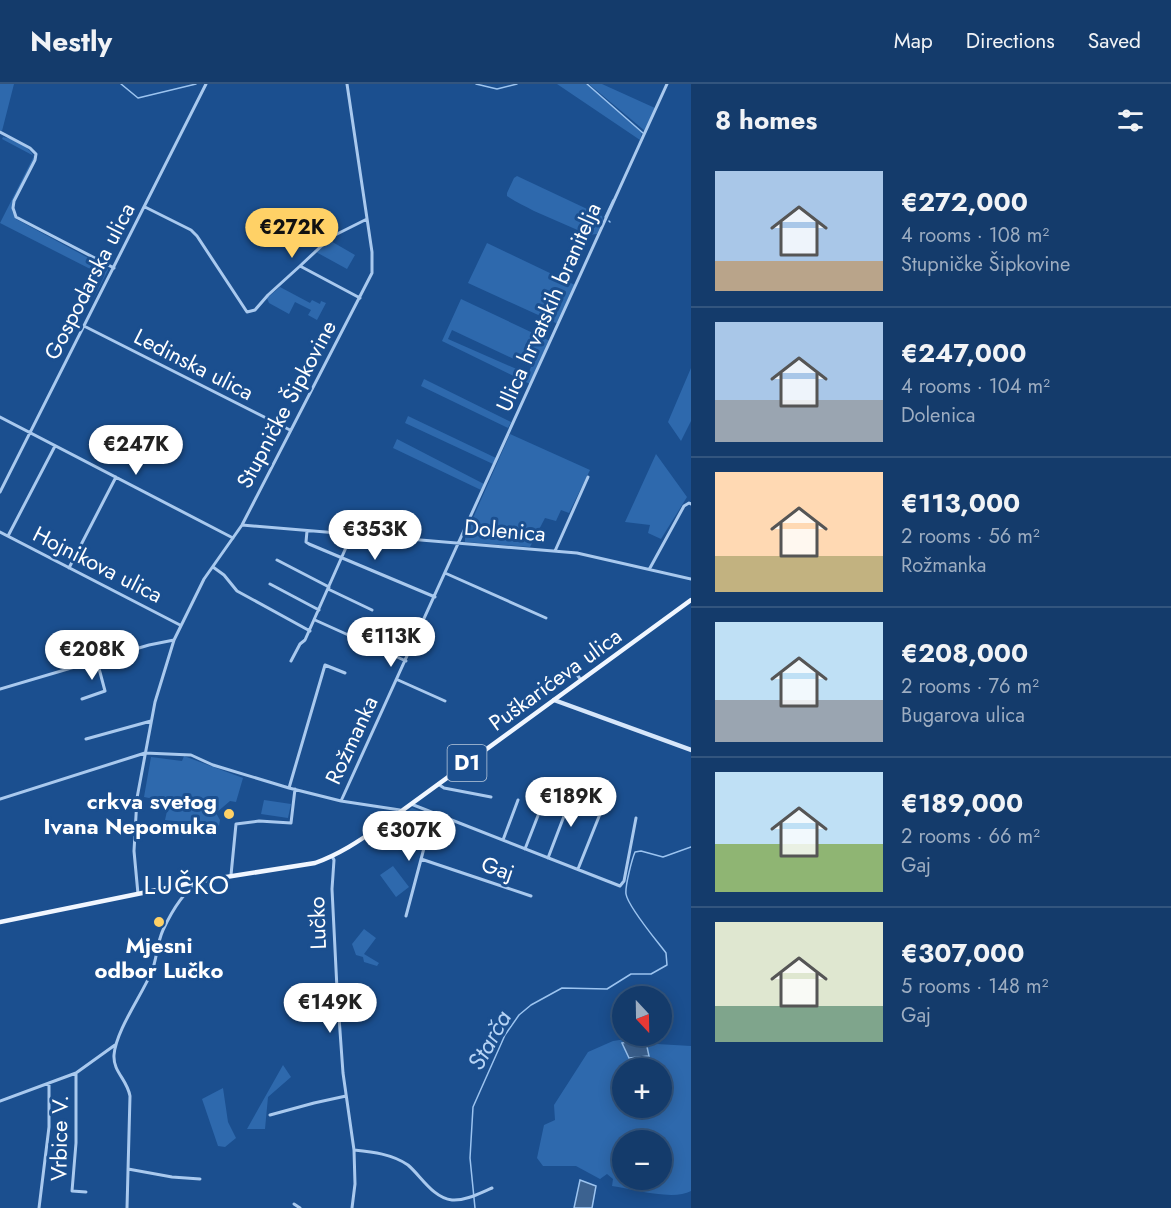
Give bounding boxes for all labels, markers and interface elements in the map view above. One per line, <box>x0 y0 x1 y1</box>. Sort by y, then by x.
text: Nestly <box>30 21 112 62</box>
text: Map <box>894 26 933 56</box>
text: Directions <box>966 26 1055 56</box>
text: Saved <box>1088 26 1141 56</box>
text: 8 homes <box>715 101 817 139</box>
icon: filters <box>1114 104 1147 137</box>
text: €272,000 <box>901 183 1028 221</box>
icon: home <box>763 195 835 267</box>
street label: Gospodarska ulica <box>36 197 142 365</box>
street label: Ulica hrvatskih branitelja <box>487 197 609 417</box>
pin: €272K <box>250 208 334 259</box>
text: €272K <box>259 213 325 242</box>
text: 4 rooms · 108 m² <box>901 221 1049 250</box>
text: Stupničke Šipkovine <box>901 250 1070 279</box>
street label: Stupničke Šipkovine <box>228 314 344 494</box>
street label: Ledinska ulica <box>129 320 259 408</box>
text: €247,000 <box>901 334 1026 372</box>
icon: home <box>763 346 835 418</box>
text: 4 rooms · 104 m² <box>901 372 1050 401</box>
text: Dolenica <box>901 401 975 430</box>
pin: €247K <box>94 425 178 476</box>
text: €247K <box>103 430 169 459</box>
text: €113,000 <box>901 484 1020 522</box>
icon: home <box>763 496 835 568</box>
pin: €353K <box>333 510 417 561</box>
street label: Dolenica <box>463 510 547 550</box>
text: €353K <box>343 515 407 544</box>
street label: Hojnikova ulica <box>28 518 168 610</box>
text: 2 rooms · 56 m² <box>901 522 1040 551</box>
text: Rožmanka <box>901 551 986 580</box>
pin: €113K <box>349 617 433 668</box>
street label: Puškarićeva ulica <box>482 620 628 738</box>
text: €113K <box>361 622 421 651</box>
pin: €208K <box>50 630 134 681</box>
text: €208,000 <box>901 634 1028 672</box>
text: €208K <box>59 635 125 664</box>
icon: home <box>763 646 835 718</box>
text: 2 rooms · 76 m² <box>901 672 1039 701</box>
street label: Rožmanka <box>317 691 385 789</box>
text: Bugarova ulica <box>901 701 1025 730</box>
road number: D1 <box>448 745 486 781</box>
pin: €189K <box>529 777 613 828</box>
text: €189K <box>539 782 603 811</box>
text: €189,000 <box>901 784 1023 822</box>
place label: crkva svetog Ivana Nepomuka <box>44 785 217 842</box>
icon: home <box>763 796 835 868</box>
marker: crkva svetog Ivana Nepomuka <box>222 807 236 821</box>
pin: €307K <box>367 811 451 862</box>
text: €307K <box>377 816 441 845</box>
text: 2 rooms · 66 m² <box>901 822 1040 851</box>
street label: Gaj <box>477 847 519 889</box>
text: Gaj <box>901 851 931 880</box>
district label: LUČKO <box>143 866 231 904</box>
street label: Lučko <box>300 896 334 950</box>
marker: Mjesni odbor Lučko <box>152 915 166 929</box>
place label: Mjesni odbor Lučko <box>95 929 223 986</box>
text: €307,000 <box>901 934 1025 972</box>
icon: home <box>763 946 835 1018</box>
text: 5 rooms · 148 m² <box>901 972 1048 1001</box>
pin: €149K <box>288 983 372 1034</box>
north arrow <box>612 986 672 1046</box>
map controls <box>612 986 672 1190</box>
text: €149K <box>298 988 362 1017</box>
text: Gaj <box>901 1001 931 1030</box>
water label: Starča <box>458 1004 520 1076</box>
button: + <box>612 1058 672 1118</box>
street label: Vrbice V. <box>42 1095 76 1181</box>
button: − <box>612 1130 672 1190</box>

